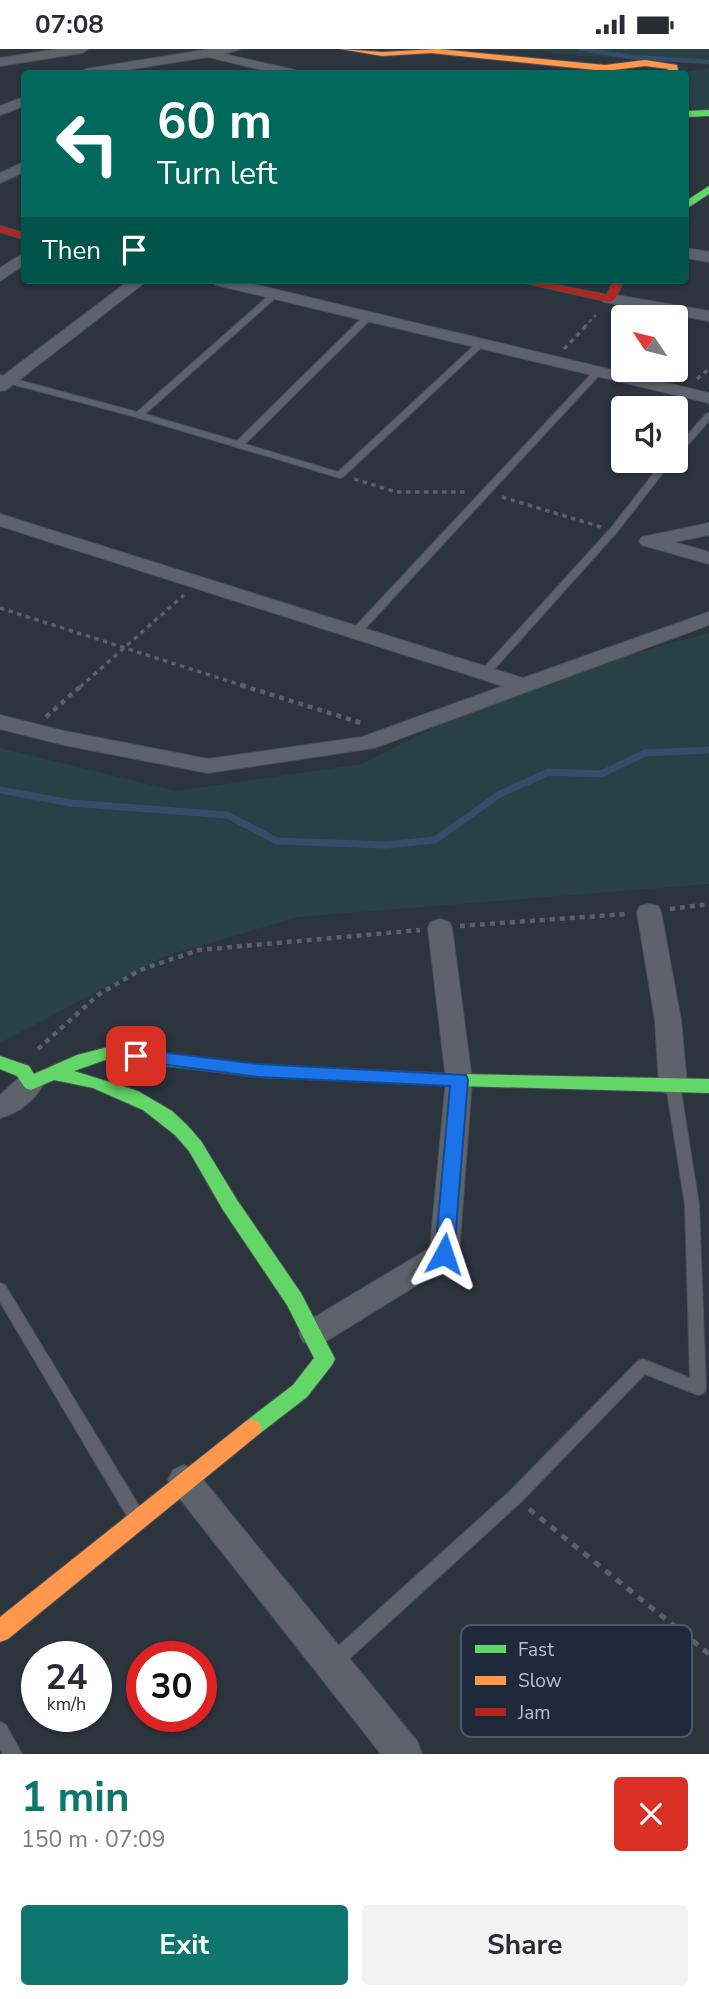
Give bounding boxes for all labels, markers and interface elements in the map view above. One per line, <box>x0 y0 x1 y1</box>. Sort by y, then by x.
text: 07:08 <box>35 7 104 42</box>
text: 60 m <box>157 88 272 155</box>
icon: left <box>42 98 133 189</box>
text: Turn left <box>157 152 277 195</box>
icon: arrive <box>115 231 153 269</box>
text: Then <box>42 233 101 268</box>
north arrow <box>611 305 688 381</box>
map controls <box>611 305 688 473</box>
button: sound <box>611 396 688 473</box>
pin <box>106 1026 166 1086</box>
icon: arrive <box>117 1037 155 1075</box>
position arrow <box>407 1217 481 1291</box>
legend <box>461 1625 692 1737</box>
text: Fast <box>518 1637 554 1663</box>
speed limit sign: 30 <box>126 1641 217 1732</box>
text: 24 <box>45 1654 88 1701</box>
text: Slow <box>518 1668 562 1694</box>
text: km/h <box>47 1692 86 1716</box>
text: Jam <box>517 1700 551 1726</box>
text: 1 min <box>21 1769 130 1826</box>
button: close <box>614 1777 688 1851</box>
text: 150 m · 07:09 <box>21 1824 166 1855</box>
button: Exit <box>21 1905 348 1985</box>
button: Share <box>362 1905 688 1985</box>

